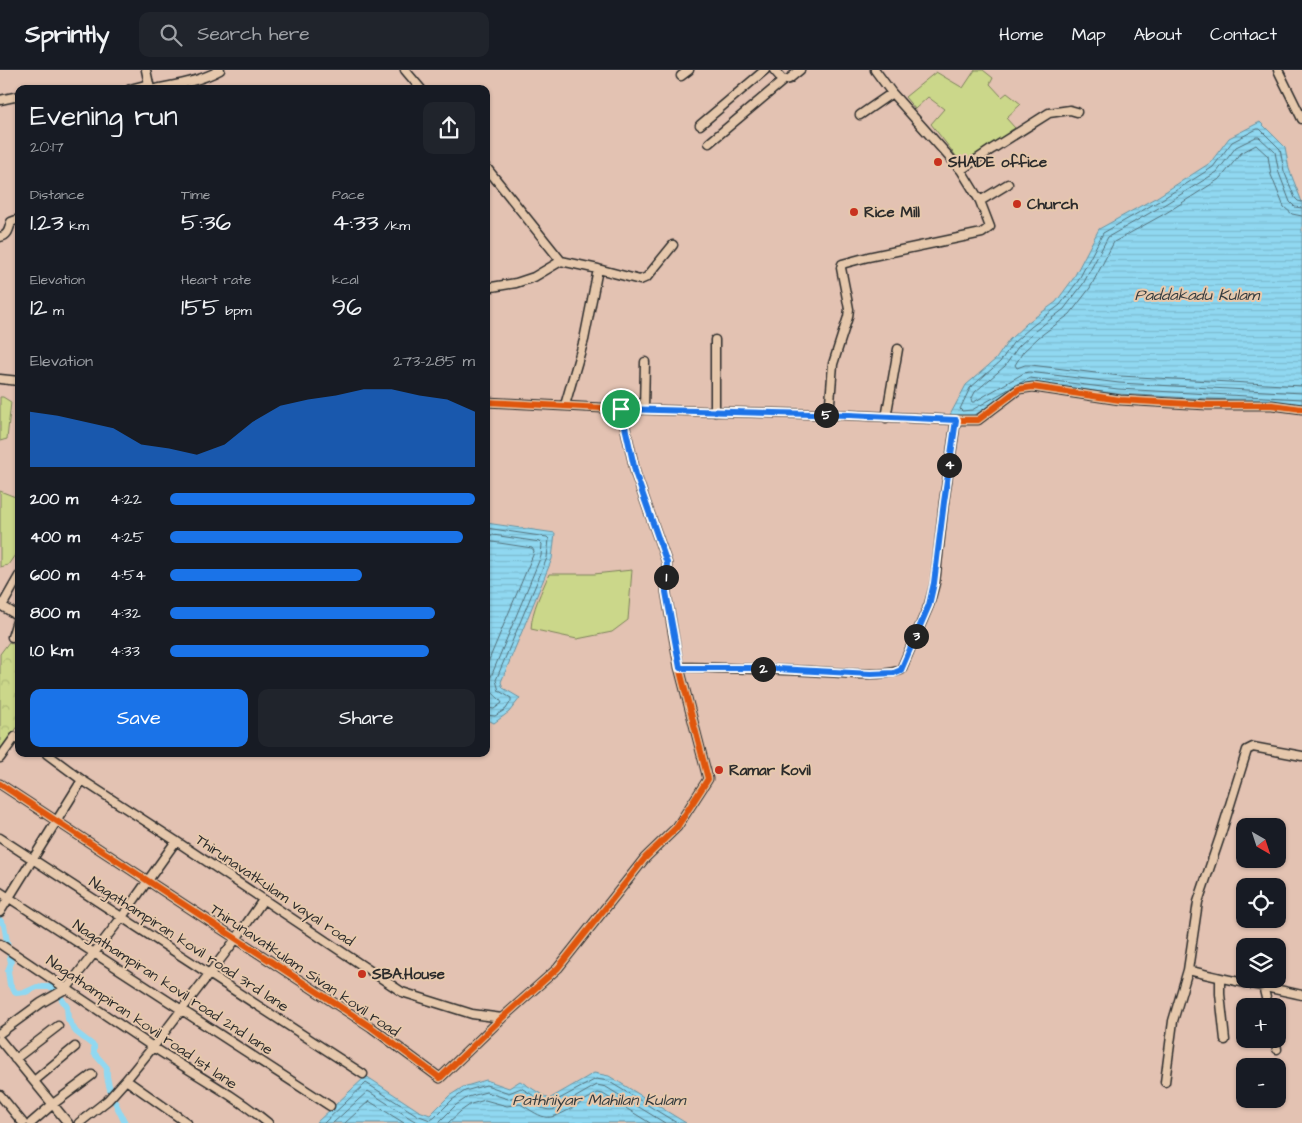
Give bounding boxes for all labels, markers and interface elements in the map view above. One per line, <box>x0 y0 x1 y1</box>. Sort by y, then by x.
search box <box>139 12 489 57</box>
text: Sprintly <box>25 18 109 52</box>
icon: search <box>157 21 185 49</box>
text: Search here <box>197 21 309 48</box>
text: Home <box>999 22 1044 47</box>
text: Map <box>1072 22 1106 47</box>
text: About <box>1134 22 1182 47</box>
text: Contact <box>1210 22 1277 47</box>
text: Evening run <box>30 97 178 136</box>
button: share <box>423 102 475 154</box>
text: 20:17 <box>30 136 64 158</box>
place label: SHADE office <box>947 152 1047 173</box>
marker: SHADE office <box>932 156 944 168</box>
text: Distance <box>30 185 84 205</box>
text: Time <box>181 185 210 205</box>
text: Pace <box>332 185 364 205</box>
place label: Church <box>1027 194 1078 215</box>
marker: Church <box>1011 198 1023 210</box>
place label: Rice Mill <box>864 202 921 223</box>
text: 1.23 <box>30 205 64 240</box>
text: 5:36 <box>181 205 231 240</box>
text: 4:33 <box>332 205 379 240</box>
marker: Rice Mill <box>848 206 860 218</box>
text: km <box>64 216 89 236</box>
text: /km <box>379 216 410 236</box>
text: Elevation <box>30 270 85 290</box>
text: Heart rate <box>181 270 251 290</box>
text: kcal <box>332 270 359 290</box>
water label: Paddakadu Kulam <box>1135 284 1261 306</box>
text: 12 <box>30 290 48 325</box>
text: 155 <box>181 290 220 325</box>
text: 96 <box>332 290 362 325</box>
text: m <box>48 301 64 321</box>
text: bpm <box>220 301 252 321</box>
text: Elevation <box>30 350 93 372</box>
text: 273–285 m <box>393 350 475 372</box>
pin <box>600 388 642 430</box>
icon: arrive <box>607 395 635 423</box>
pin: 5 <box>814 402 838 428</box>
text: 5 <box>822 405 831 425</box>
pin: 4 <box>936 452 962 478</box>
text: 4 <box>945 455 954 475</box>
text: 200 m <box>30 488 78 510</box>
text: 4:22 <box>110 488 142 510</box>
text: 400 m <box>30 526 80 548</box>
text: 4:25 <box>110 526 144 548</box>
text: 600 m <box>30 564 79 586</box>
text: 4:54 <box>110 564 146 586</box>
pin: 1 <box>654 564 678 590</box>
text: 1 <box>666 567 667 587</box>
text: 800 m <box>30 602 79 624</box>
text: 4:32 <box>110 602 141 624</box>
pin: 3 <box>904 624 928 648</box>
text: 3 <box>913 626 920 646</box>
text: 1.0 km <box>30 640 73 662</box>
text: 4:33 <box>110 640 140 662</box>
pin: 2 <box>750 656 776 682</box>
text: 2 <box>759 659 768 679</box>
button: Save <box>30 689 248 747</box>
button: Share <box>258 689 475 747</box>
place label: Ramar Kovil <box>729 760 811 781</box>
marker: Ramar Kovil <box>713 764 725 776</box>
north arrow <box>1236 818 1286 868</box>
map controls <box>1236 818 1286 1108</box>
street label: Thirunavatkulam vayal road <box>190 829 359 953</box>
street label: Nagathampiran kovil road 3rd lane <box>84 872 293 1018</box>
button: locate <box>1236 878 1286 928</box>
street label: Thirunavatkulam Sivan kovil road <box>206 899 404 1042</box>
street label: Nagathampiran kovil road 2nd lane <box>68 915 277 1061</box>
button: layers <box>1236 938 1286 988</box>
street label: Nagathampiran kovil road 1st lane <box>41 950 241 1095</box>
place label: SBA.House <box>371 964 445 985</box>
marker: SBA.House <box>356 968 368 980</box>
button: + <box>1236 998 1286 1048</box>
button: − <box>1236 1058 1286 1108</box>
water label: Pathniyar Mahilan Kulam <box>512 1089 687 1112</box>

